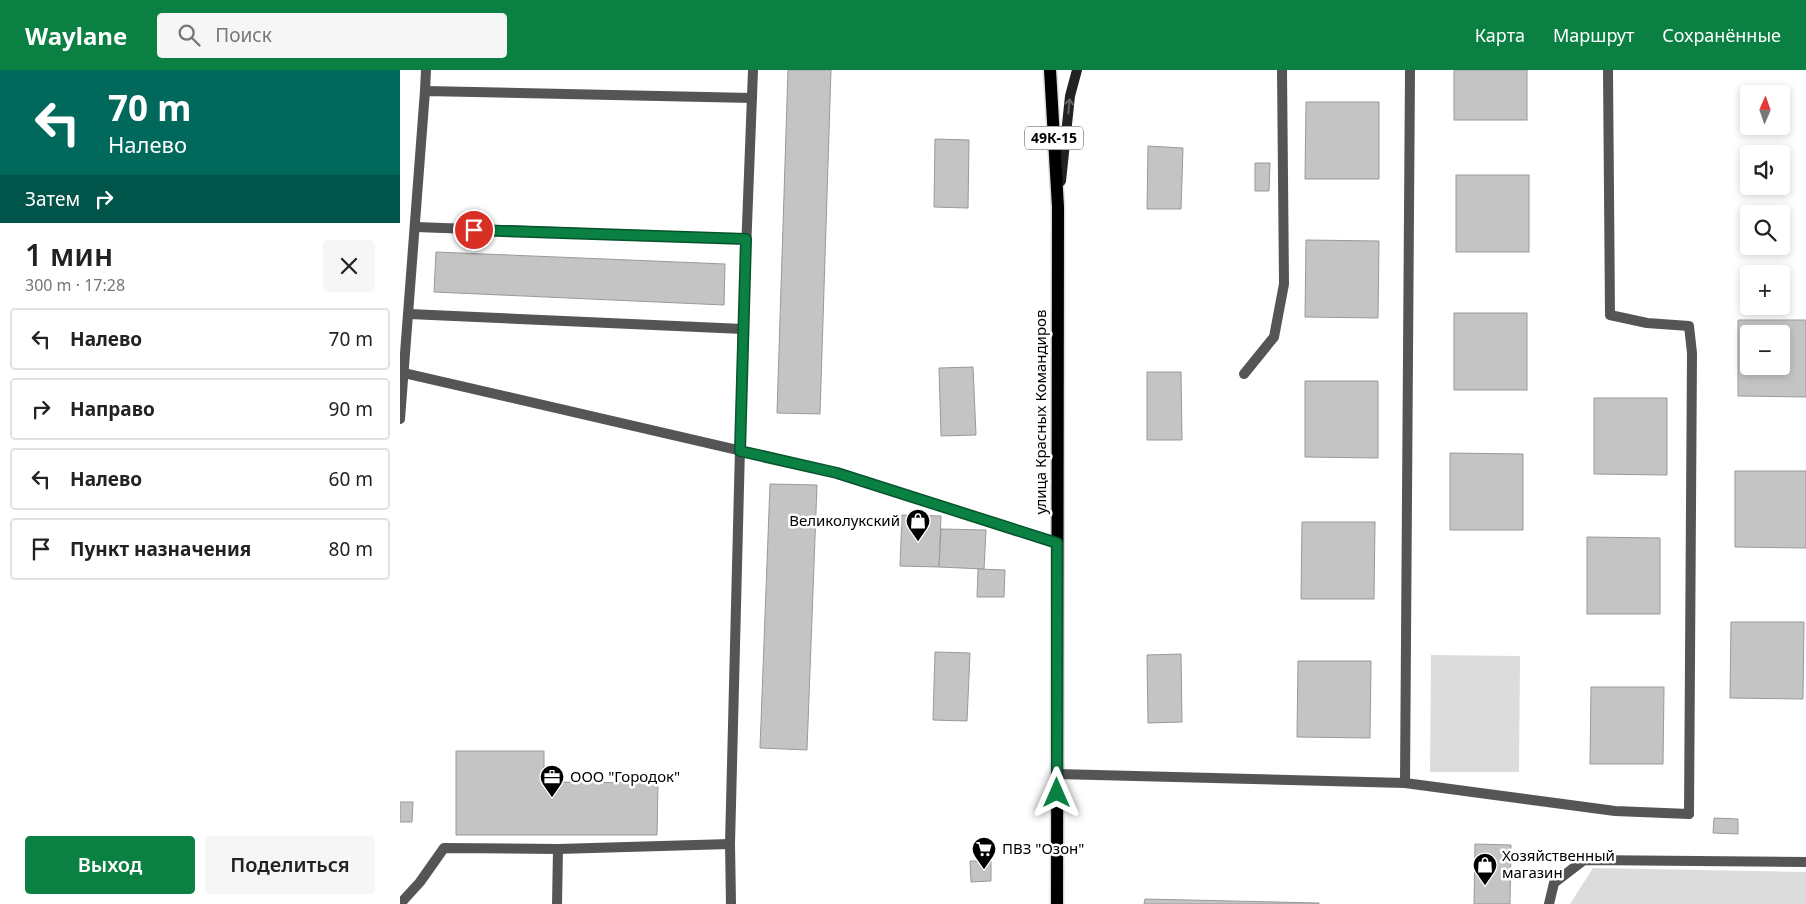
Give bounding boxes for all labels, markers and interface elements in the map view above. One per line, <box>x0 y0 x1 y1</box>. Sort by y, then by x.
search box <box>157 13 507 58</box>
text: Waylane <box>25 19 127 52</box>
icon: search <box>175 21 203 49</box>
text: Поиск <box>215 22 272 48</box>
text: Карта <box>1475 23 1525 47</box>
text: Маршрут <box>1553 23 1634 47</box>
text: Сохранённые <box>1662 23 1781 47</box>
text: 70 m <box>108 84 191 131</box>
north arrow <box>1740 85 1790 135</box>
map controls <box>1740 85 1790 375</box>
icon: left <box>25 90 90 155</box>
one-way arrow <box>1064 98 1074 114</box>
road number: 49К-15 <box>1025 126 1083 150</box>
text: Налево <box>108 129 187 159</box>
button: sound <box>1740 145 1790 195</box>
icon: right <box>90 185 118 213</box>
text: Затем <box>25 186 80 212</box>
button: search <box>1740 205 1790 255</box>
pin <box>453 209 495 251</box>
icon: arrive <box>460 216 488 244</box>
text: 1 мин <box>25 234 113 275</box>
button: close <box>323 240 375 292</box>
button: + <box>1740 265 1790 315</box>
text: 300 m · 17:28 <box>25 274 125 296</box>
street label: улица Красных Командиров <box>1030 310 1050 514</box>
icon: left <box>27 325 55 353</box>
button: − <box>1740 325 1790 375</box>
text: Налево <box>70 326 142 352</box>
text: 70 m <box>329 326 373 352</box>
icon: right <box>27 395 55 423</box>
text: Направо <box>70 396 155 422</box>
text: 90 m <box>329 396 373 422</box>
icon: left <box>27 465 55 493</box>
text: Налево <box>70 466 142 492</box>
text: 60 m <box>329 466 373 492</box>
shop icon: Великолукский <box>905 508 931 542</box>
place label: Великолукский <box>789 510 900 530</box>
icon: arrive <box>27 535 55 563</box>
text: Пункт назначения <box>70 536 251 562</box>
text: 80 m <box>329 536 373 562</box>
office icon: ООО "Городок" <box>539 764 565 798</box>
place label: ООО "Городок" <box>570 766 680 786</box>
position arrow <box>1030 766 1082 818</box>
button: Выход <box>25 836 195 894</box>
button: Поделиться <box>205 836 375 894</box>
supermarket icon: ПВЗ "Озон" <box>971 836 997 870</box>
place label: ПВЗ "Озон" <box>1002 838 1084 858</box>
place label: Хозяйственный магазин <box>1502 845 1615 882</box>
shop icon: Хозяйственный магазин <box>1472 852 1498 886</box>

